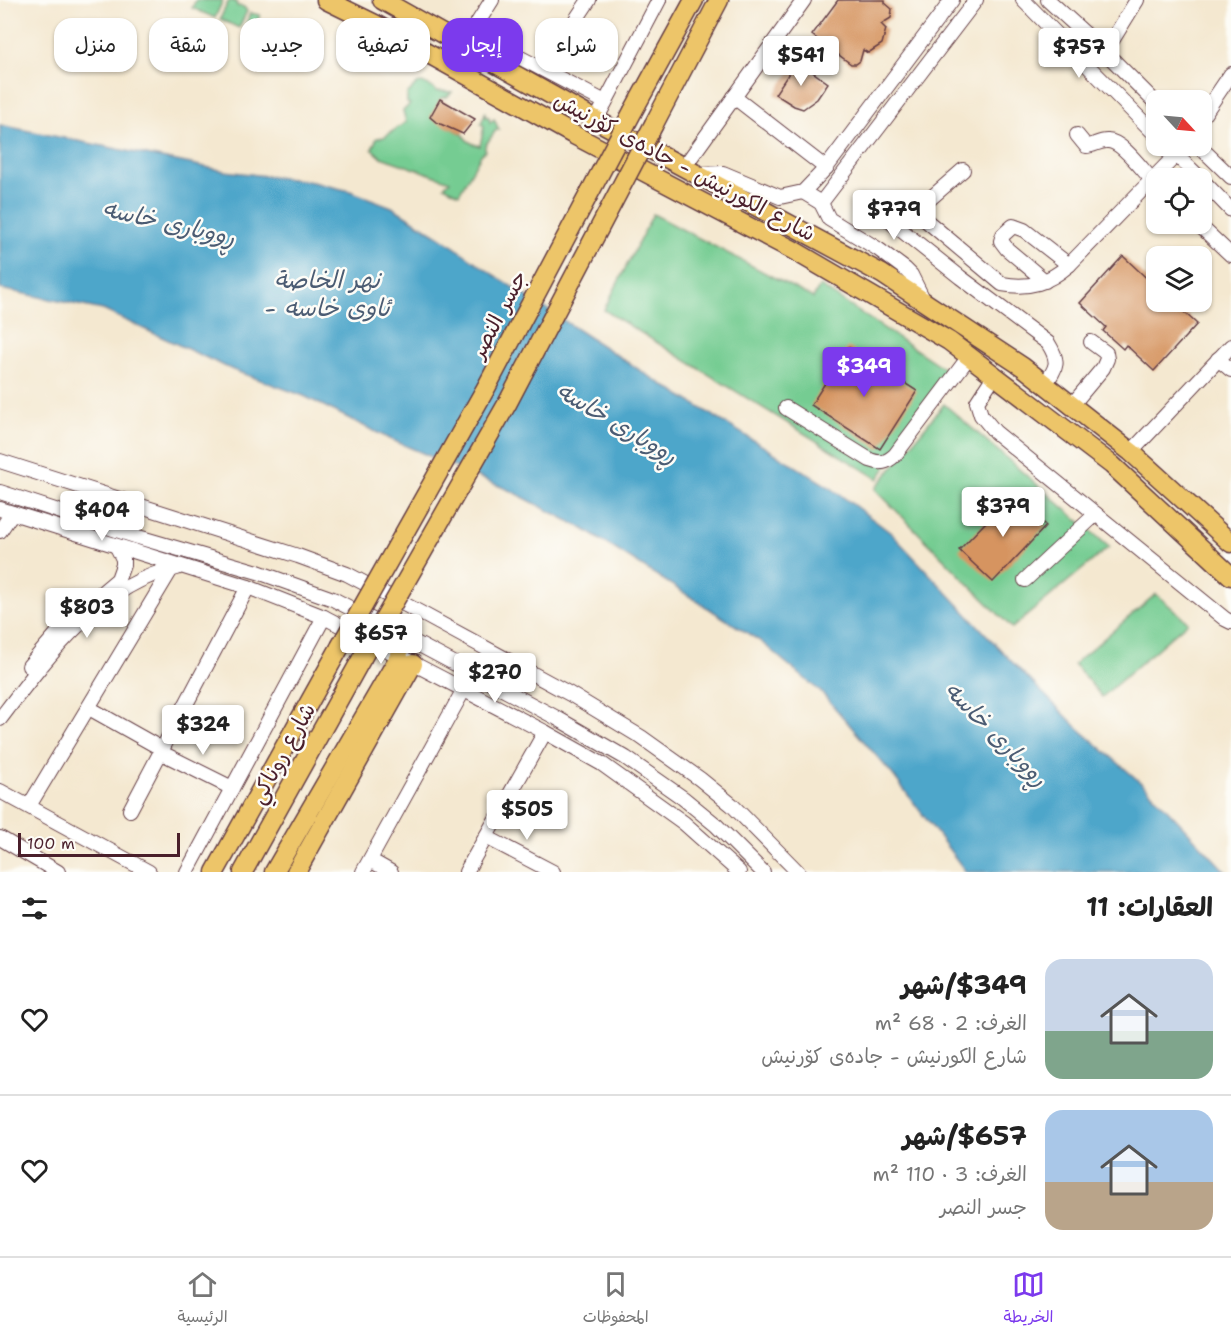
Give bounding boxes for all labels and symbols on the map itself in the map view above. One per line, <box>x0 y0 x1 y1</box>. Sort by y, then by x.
pin: $757 <box>1043 28 1115 79</box>
pin: $541 <box>765 36 837 87</box>
street label: شارع الكورنيش - جادەی کۆرنیش <box>548 85 821 249</box>
north arrow <box>1146 90 1212 156</box>
pin: $779 <box>858 190 930 241</box>
water label: ڕووباری خاسە <box>99 192 238 258</box>
water label: نهر الخاصة - ئاوی خاسە <box>265 264 393 324</box>
street label: جسر النصر <box>462 265 534 365</box>
pin: $349 <box>828 347 900 398</box>
water label: ڕووباری خاسە <box>549 374 683 475</box>
pin: $379 <box>967 487 1039 538</box>
pin: $404 <box>66 491 138 542</box>
pin: $803 <box>51 588 123 639</box>
pin: $657 <box>345 614 417 665</box>
pin: $270 <box>459 653 531 704</box>
water label: ڕووباری خاسە <box>935 674 1054 797</box>
street label: شارع روناكي <box>243 698 326 811</box>
pin: $324 <box>167 705 239 756</box>
pin: $505 <box>491 790 563 841</box>
scale bar <box>18 830 180 858</box>

